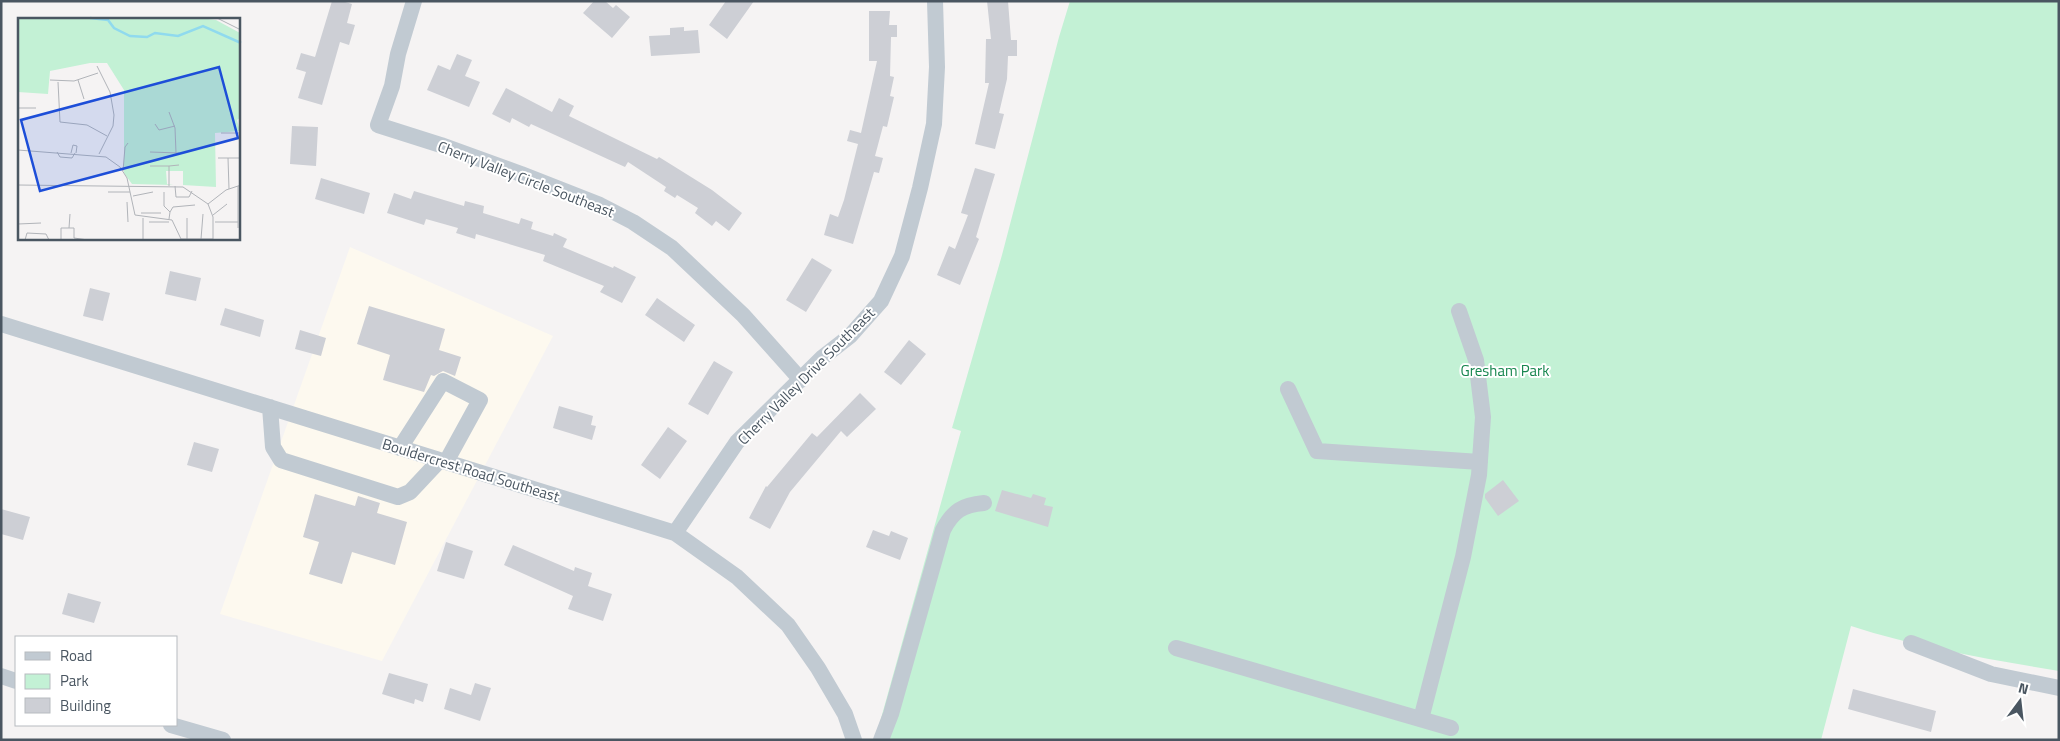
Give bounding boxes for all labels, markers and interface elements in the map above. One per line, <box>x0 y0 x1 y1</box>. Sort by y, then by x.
inset map <box>18 18 240 240</box>
street label: Cherry Valley Circle Southeast <box>434 135 618 224</box>
street label: Cherry Valley Drive Southeast <box>732 302 880 450</box>
park label: Gresham Park <box>1461 359 1549 382</box>
street label: Bouldercrest Road Southeast <box>380 432 563 508</box>
legend <box>15 636 178 726</box>
text: Road <box>60 644 92 667</box>
text: Park <box>60 669 89 692</box>
north arrow <box>1995 676 2045 726</box>
text: N <box>2016 677 2031 699</box>
text: Building <box>60 694 111 717</box>

